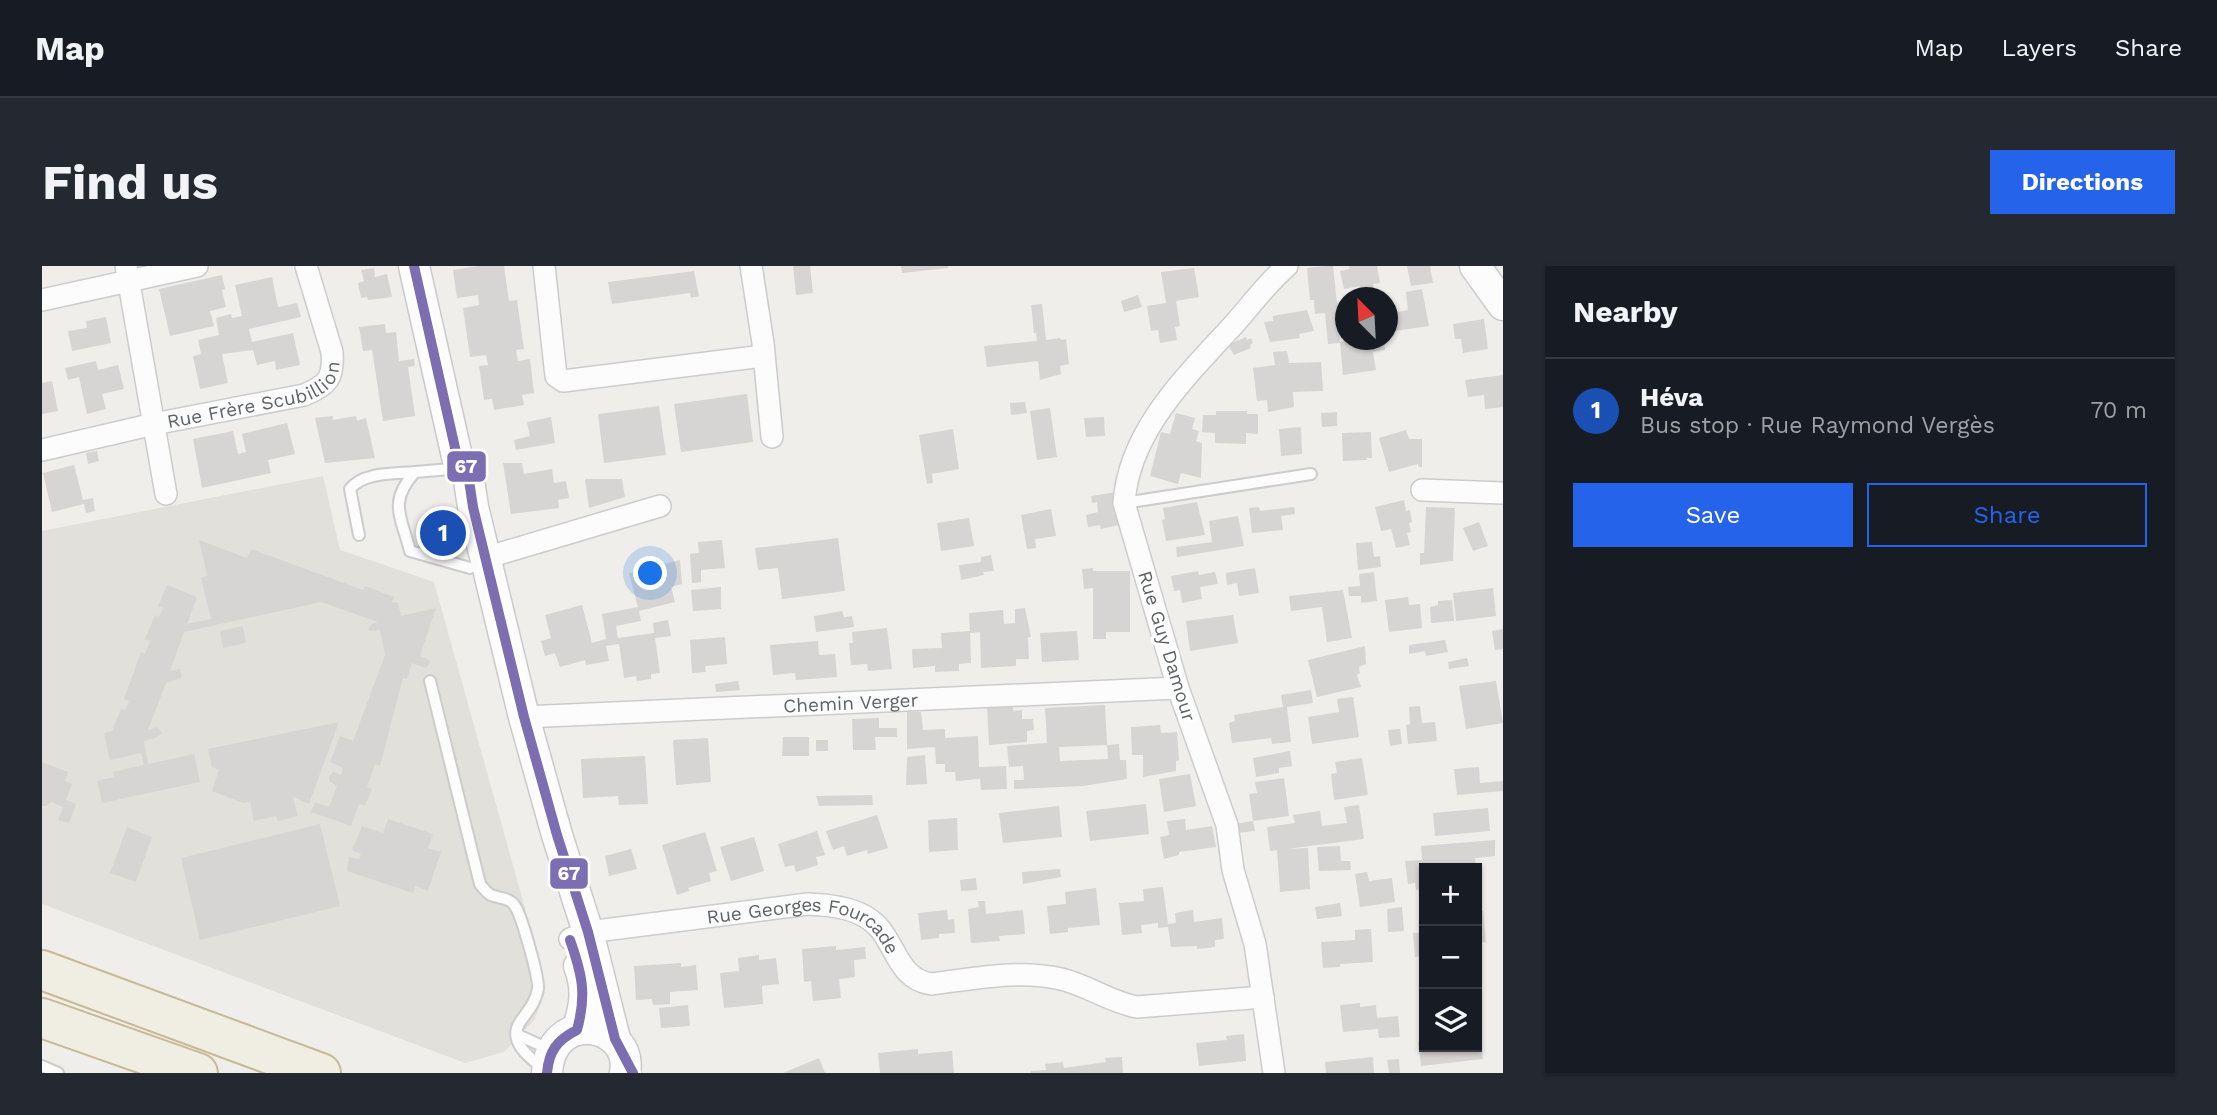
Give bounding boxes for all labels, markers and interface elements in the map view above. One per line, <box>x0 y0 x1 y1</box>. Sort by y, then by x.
text: Map <box>35 29 105 68</box>
text: Map <box>1915 34 1963 62</box>
text: Layers <box>2001 34 2077 62</box>
text: Share <box>2115 34 2182 62</box>
button: Directions <box>1990 150 2175 214</box>
text: Find us <box>42 153 218 211</box>
north arrow <box>1335 287 1398 350</box>
text: Nearby <box>1573 294 1678 329</box>
street label: Rue Frère Scubillion <box>165 360 344 433</box>
text: Héva <box>1640 382 1703 412</box>
text: 1 <box>1591 397 1601 424</box>
text: 70 m <box>2090 397 2147 424</box>
text: Bus stop · Rue Raymond Vergès <box>1640 412 1995 439</box>
line badge: 67 <box>446 450 487 483</box>
text: 67 <box>455 455 477 478</box>
button: Save <box>1573 483 1853 547</box>
button: Share <box>1867 483 2147 547</box>
pin: 1 <box>420 507 466 559</box>
your location <box>633 556 667 590</box>
street label: Rue Guy Damour <box>1133 568 1201 724</box>
street label: Chemin Verger <box>783 688 919 717</box>
line badge: 67 <box>549 857 589 890</box>
text: 67 <box>558 862 580 885</box>
map controls <box>1419 863 1482 1052</box>
button: + <box>1419 863 1482 926</box>
street label: Rue Georges Fourcade <box>705 892 904 958</box>
button: − <box>1419 926 1482 989</box>
button: layers <box>1419 989 1482 1052</box>

